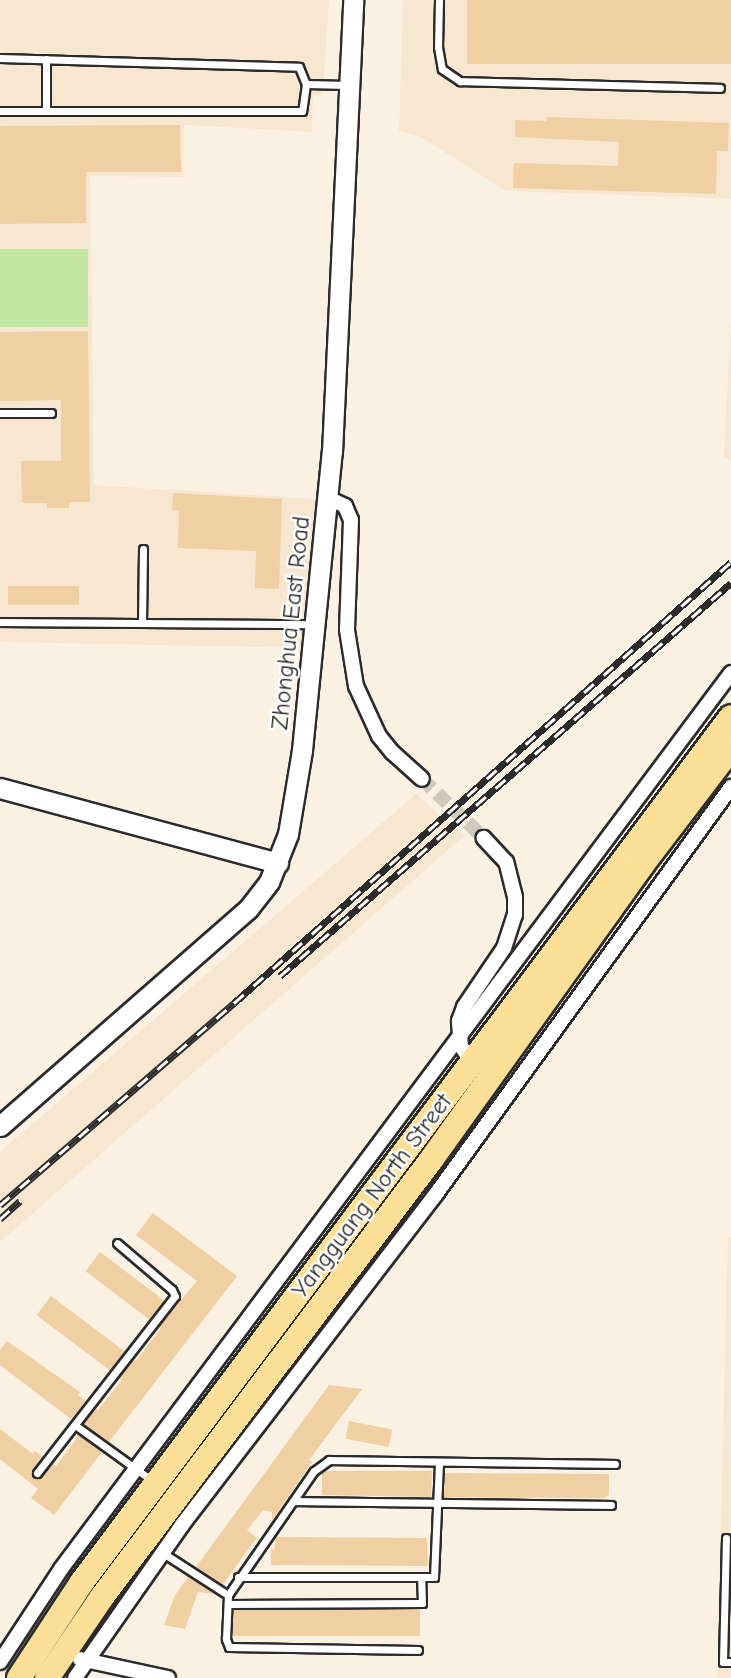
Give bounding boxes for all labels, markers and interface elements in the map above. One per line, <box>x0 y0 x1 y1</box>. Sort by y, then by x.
street label: Zhonghua East Road <box>265 515 317 731</box>
street label: Yangguang North Street <box>286 1088 458 1304</box>

